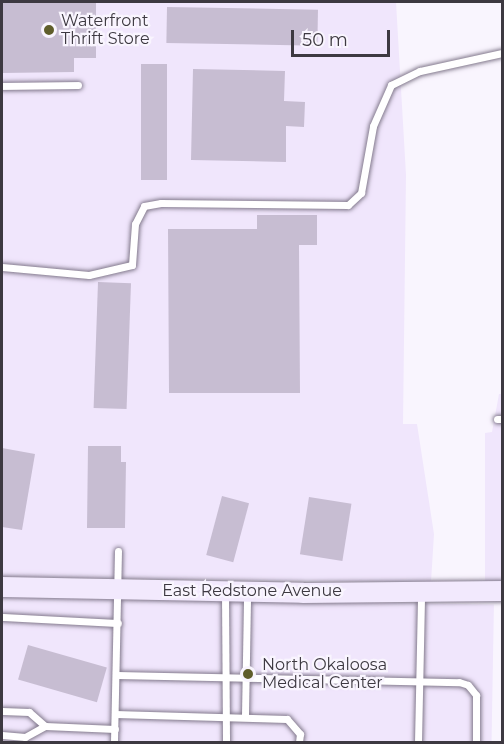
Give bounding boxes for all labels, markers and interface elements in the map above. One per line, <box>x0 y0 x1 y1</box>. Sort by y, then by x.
place label: Waterfront Thrift Store <box>61 11 150 49</box>
scale bar <box>294 18 393 56</box>
marker: Waterfront Thrift Store <box>42 23 56 37</box>
text: 50 m <box>302 29 348 51</box>
street label: East Redstone Avenue <box>162 581 342 601</box>
place label: North Okaloosa Medical Center <box>262 655 387 693</box>
marker: North Okaloosa Medical Center <box>239 665 257 683</box>

